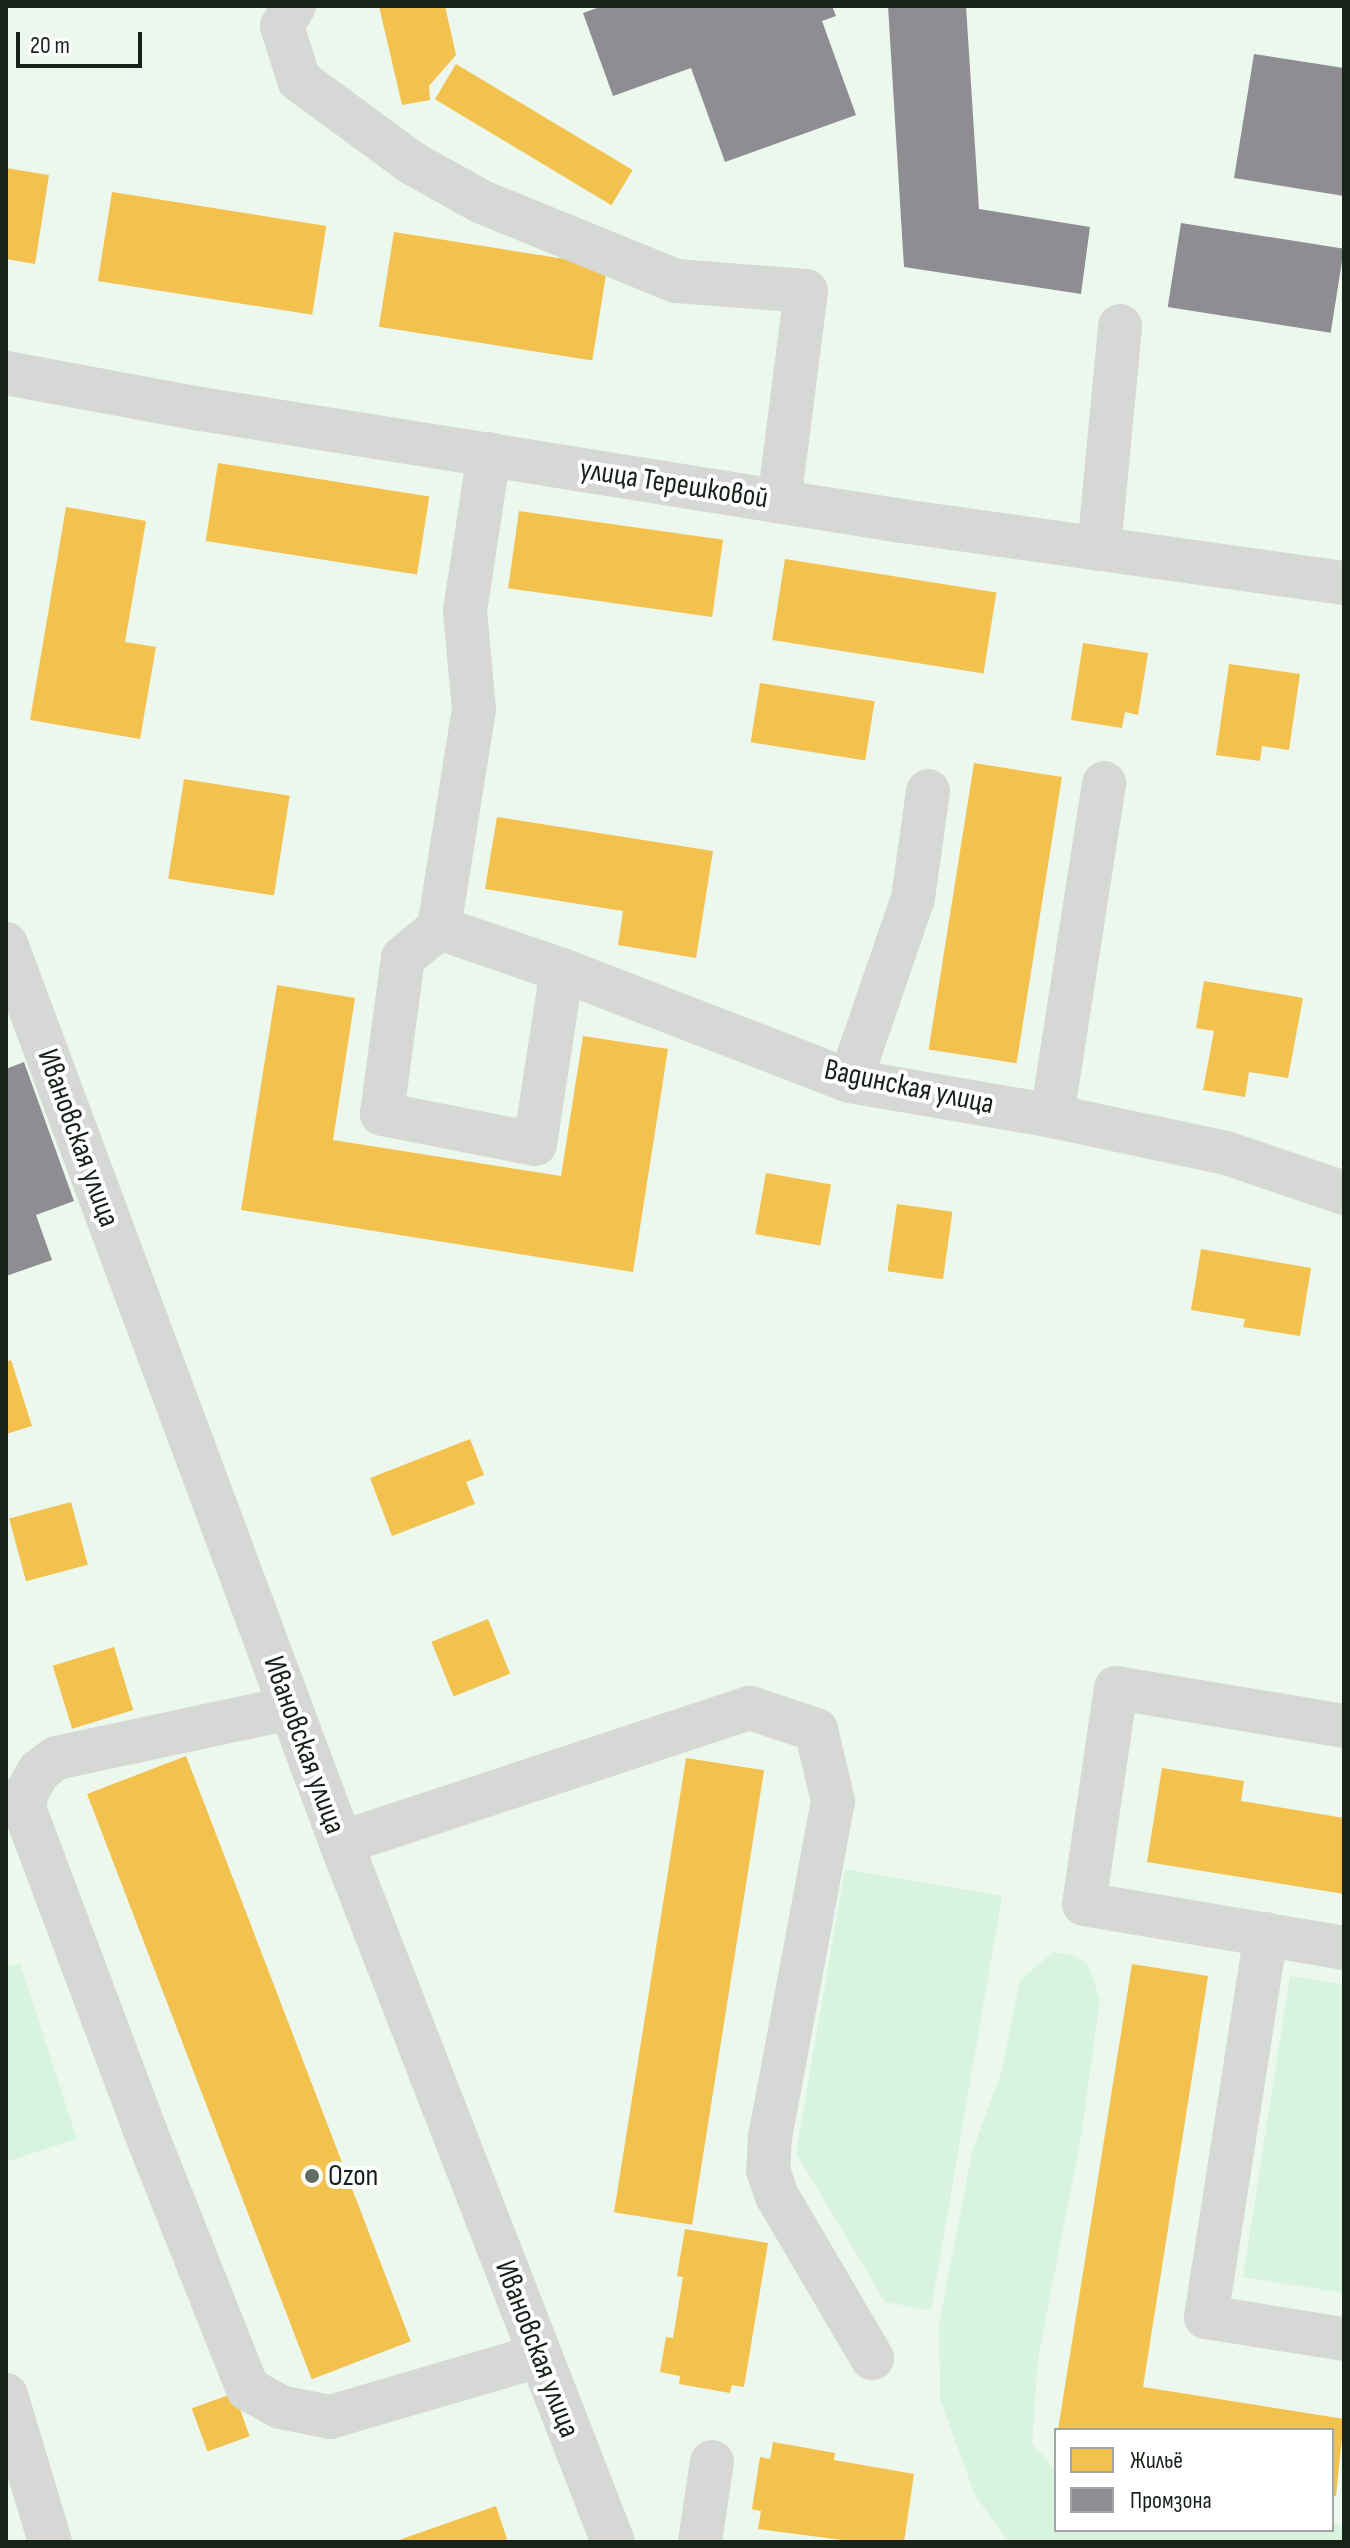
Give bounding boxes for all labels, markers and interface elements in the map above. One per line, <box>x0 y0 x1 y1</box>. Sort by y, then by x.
scale bar <box>20 16 146 66</box>
text: 20 m <box>30 31 70 60</box>
street label: улица Терешковой <box>577 451 771 517</box>
street label: Ивановская улица <box>29 1044 127 1232</box>
street label: Вадинская улица <box>821 1051 997 1123</box>
street label: Ивановская улица <box>255 1651 353 1839</box>
place label: Ozon <box>328 2158 378 2194</box>
marker: Ozon <box>303 2167 321 2185</box>
street label: Ивановская улица <box>487 2255 587 2443</box>
legend <box>1054 2428 1334 2532</box>
text: Жильё <box>1130 2446 1183 2475</box>
text: Промзона <box>1130 2486 1212 2515</box>

